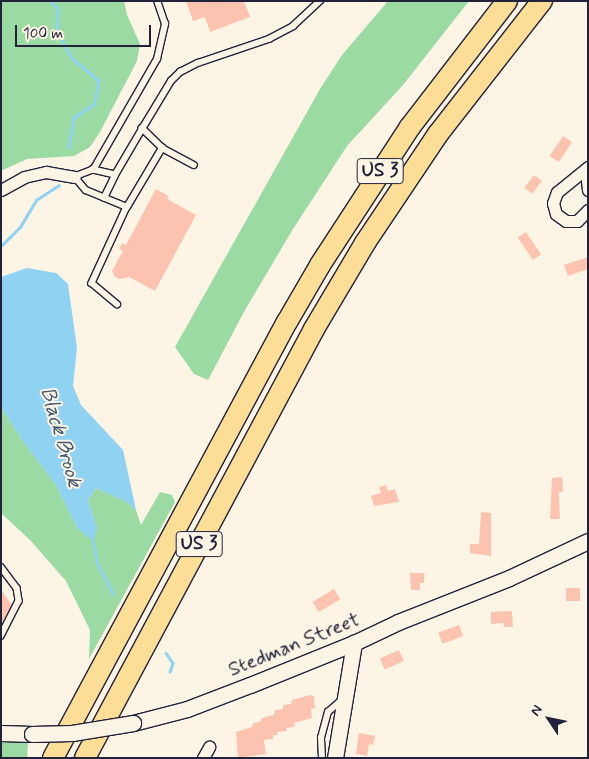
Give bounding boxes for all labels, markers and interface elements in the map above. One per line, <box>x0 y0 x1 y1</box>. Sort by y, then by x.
scale bar <box>18 15 154 47</box>
text: 100 m <box>23 24 63 44</box>
road number: US 3 <box>356 154 404 188</box>
water label: Black Brook <box>35 384 87 490</box>
road number: US 3 <box>175 528 223 560</box>
street label: Stedman Street <box>225 608 363 682</box>
north arrow <box>524 694 574 744</box>
text: N <box>526 702 547 720</box>

